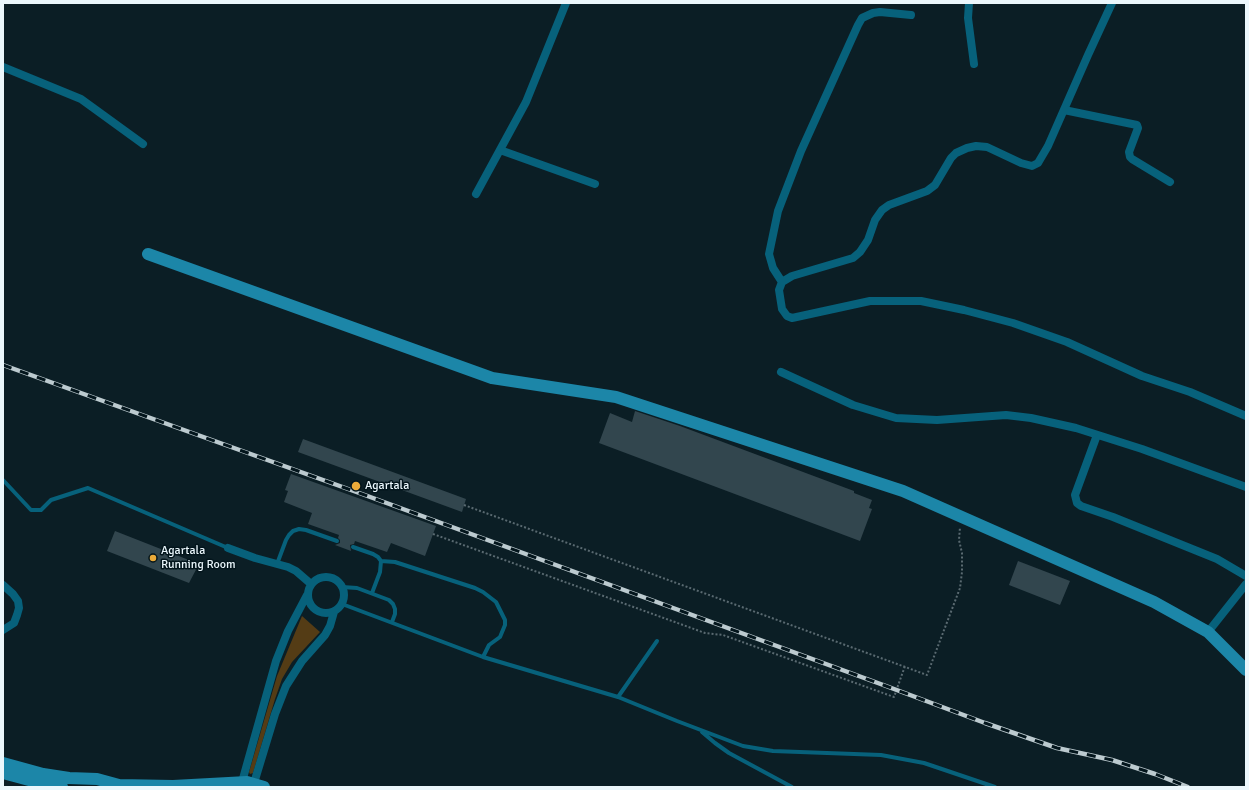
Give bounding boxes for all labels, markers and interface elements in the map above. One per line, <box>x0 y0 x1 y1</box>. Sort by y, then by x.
place label: Agartala <box>365 479 409 493</box>
marker: Agartala <box>350 480 362 492</box>
place label: Agartala Running Room <box>161 544 235 572</box>
marker: Agartala Running Room <box>148 553 158 563</box>

